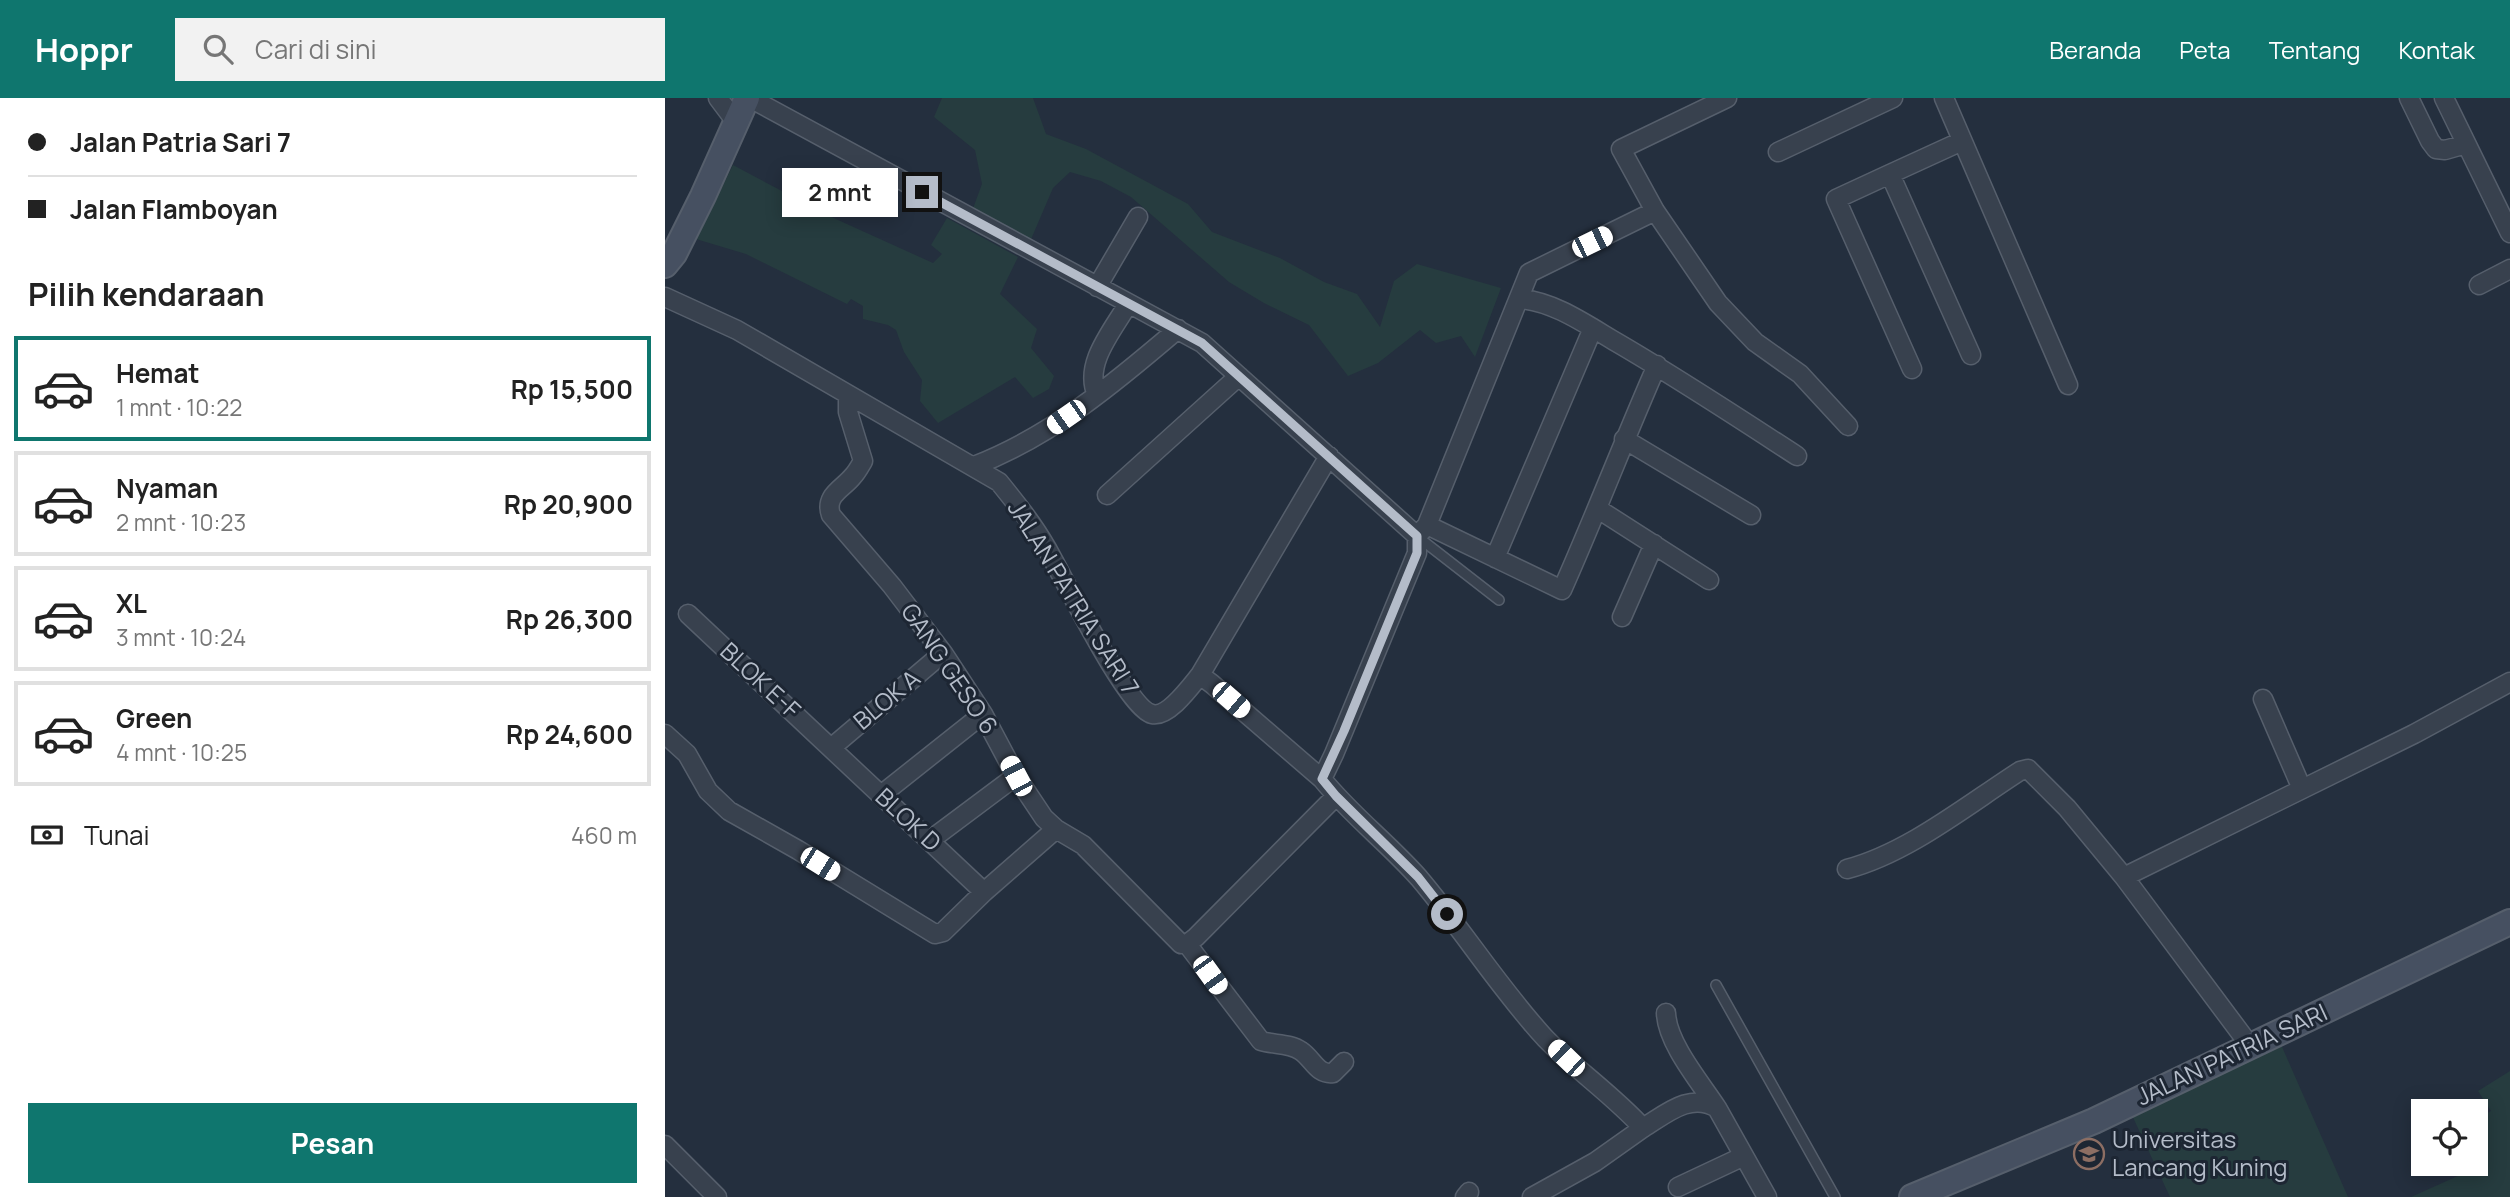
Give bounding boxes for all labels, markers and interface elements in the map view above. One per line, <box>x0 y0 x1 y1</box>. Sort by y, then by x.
search box <box>175 18 665 81</box>
text: Hoppr <box>35 27 133 72</box>
icon: search <box>199 30 237 68</box>
text: Cari di sini <box>255 31 377 67</box>
text: Beranda <box>2049 33 2141 66</box>
text: Peta <box>2179 33 2231 66</box>
text: Tentang <box>2269 33 2360 66</box>
text: Kontak <box>2398 33 2475 66</box>
text: Jalan Patria Sari 7 <box>70 124 291 160</box>
callout: 2 mnt <box>782 168 897 217</box>
text: 2 mnt <box>808 176 872 208</box>
route end <box>906 176 938 208</box>
text: Jalan Flamboyan <box>70 191 278 227</box>
car <box>1569 223 1616 261</box>
text: Pilih kendaraan <box>28 272 265 316</box>
text: Hemat <box>116 355 200 391</box>
icon: car <box>32 357 95 420</box>
text: Rp 15,500 <box>511 371 633 407</box>
text: 1 mnt · 10:22 <box>116 391 242 423</box>
car <box>1043 396 1090 438</box>
text: Nyaman <box>116 470 218 506</box>
icon: car <box>32 472 95 535</box>
text: Rp 20,900 <box>504 486 633 522</box>
street label: JALAN PATRIA SARI 7 <box>1001 493 1148 701</box>
text: 2 mnt · 10:23 <box>116 506 246 538</box>
text: XL <box>116 585 147 621</box>
icon: car <box>32 587 95 650</box>
street label: GANG GESO 6 <box>894 596 1006 740</box>
text: Rp 26,300 <box>506 601 633 637</box>
text: 3 mnt · 10:24 <box>116 621 246 653</box>
street label: BLOK E-F <box>714 634 808 725</box>
street label: BLOK A <box>846 661 926 736</box>
car <box>1209 678 1254 722</box>
text: Green <box>116 700 192 736</box>
icon: car <box>32 702 95 765</box>
text: Rp 24,600 <box>506 716 633 752</box>
text: 4 mnt · 10:25 <box>116 736 247 768</box>
car <box>997 753 1036 799</box>
street label: BLOK D <box>869 780 949 858</box>
icon: cash <box>28 816 66 854</box>
text: Tunai <box>84 817 150 853</box>
text: 460 m <box>571 819 637 851</box>
car <box>797 844 844 884</box>
route start <box>1431 898 1463 930</box>
car <box>1190 952 1231 998</box>
street label: JALAN PATRIA SARI <box>2130 995 2332 1112</box>
car <box>1544 1036 1589 1080</box>
map controls <box>2411 1099 2488 1176</box>
button: locate <box>2411 1099 2488 1176</box>
button: Pesan <box>28 1103 637 1183</box>
place label: Universitas Lancang Kuning <box>2112 1122 2288 1183</box>
school or university icon: Universitas Lancang Kuning <box>2072 1137 2106 1171</box>

